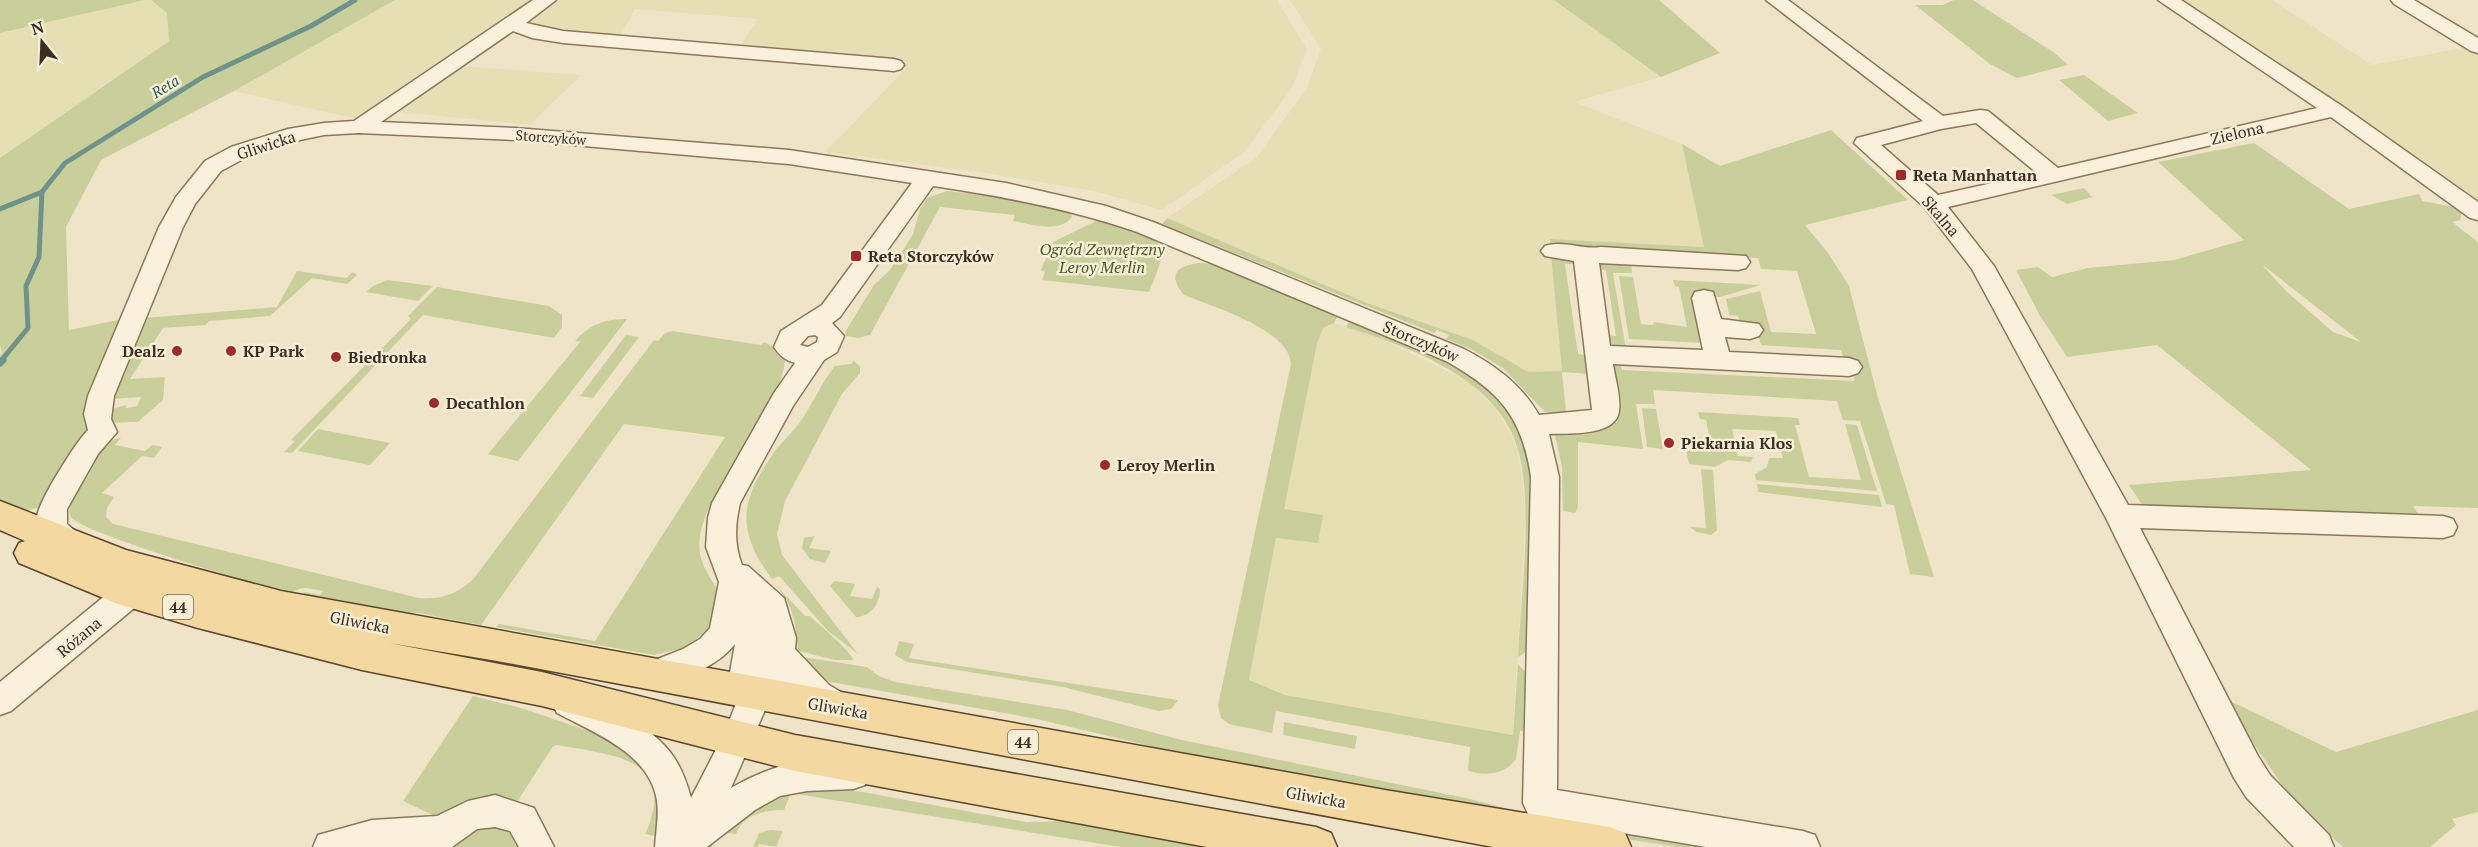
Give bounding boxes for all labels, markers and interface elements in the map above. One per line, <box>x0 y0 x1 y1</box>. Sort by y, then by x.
north arrow <box>12 12 72 72</box>
text: N <box>28 15 47 40</box>
water label: Reta <box>147 70 183 103</box>
street label: Zielona <box>2208 116 2266 150</box>
street label: Gliwicka <box>234 125 298 165</box>
street label: Storczyków <box>515 125 588 149</box>
place label: Reta Manhattan <box>1913 164 2038 186</box>
marker: Reta Manhattan <box>1894 168 1908 182</box>
street label: Skalna <box>1917 191 1965 241</box>
park label: Ogród Zewnętrzny Leroy Merlin <box>1040 238 1165 278</box>
place label: Reta Storczyków <box>868 245 994 267</box>
marker: Reta Storczyków <box>849 249 863 263</box>
street label: Storczyków <box>1380 315 1463 367</box>
place label: Dealz <box>122 340 165 362</box>
place label: KP Park <box>243 340 305 362</box>
marker: Dealz <box>170 344 184 358</box>
marker: KP Park <box>224 344 238 358</box>
place label: Biedronka <box>348 346 427 368</box>
marker: Biedronka <box>329 350 343 364</box>
place label: Decathlon <box>446 392 525 414</box>
marker: Decathlon <box>427 396 441 410</box>
place label: Piekarnia Klos <box>1681 432 1793 454</box>
marker: Piekarnia Klos <box>1662 436 1676 450</box>
place label: Leroy Merlin <box>1117 454 1216 476</box>
marker: Leroy Merlin <box>1098 458 1112 472</box>
road number: 44 <box>163 595 193 619</box>
street label: Gliwicka <box>328 605 392 639</box>
street label: Różana <box>52 612 106 662</box>
street label: Gliwicka <box>806 692 870 724</box>
road number: 44 <box>1008 730 1038 754</box>
street label: Gliwicka <box>1284 781 1348 813</box>

